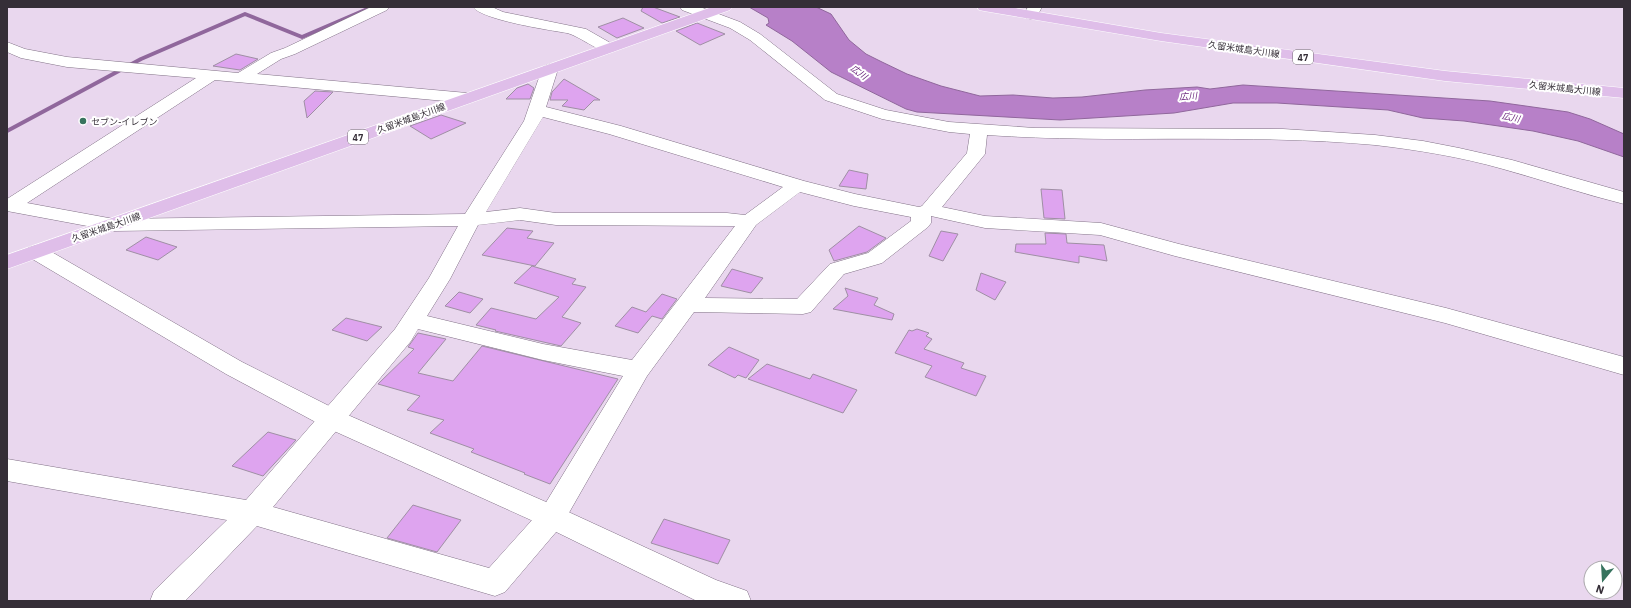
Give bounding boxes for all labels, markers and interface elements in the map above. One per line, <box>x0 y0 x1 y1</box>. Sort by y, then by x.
street label: 久留米城島大川線 <box>1208 39 1281 60</box>
road number: 47 <box>1293 50 1313 64</box>
water label: 広川 <box>848 62 870 82</box>
street label: 久留米城島大川線 <box>1529 79 1602 97</box>
water label: 広川 <box>1179 90 1198 102</box>
street label: 久留米城島大川線 <box>375 100 448 135</box>
water label: 広川 <box>1501 110 1522 124</box>
marker: セブン-イレブン <box>78 116 88 126</box>
place label: セブン-イレブン <box>91 116 158 127</box>
road number: 47 <box>348 130 368 144</box>
street label: 久留米城島大川線 <box>70 210 143 244</box>
north arrow <box>1583 560 1623 600</box>
text: N <box>1594 582 1606 597</box>

